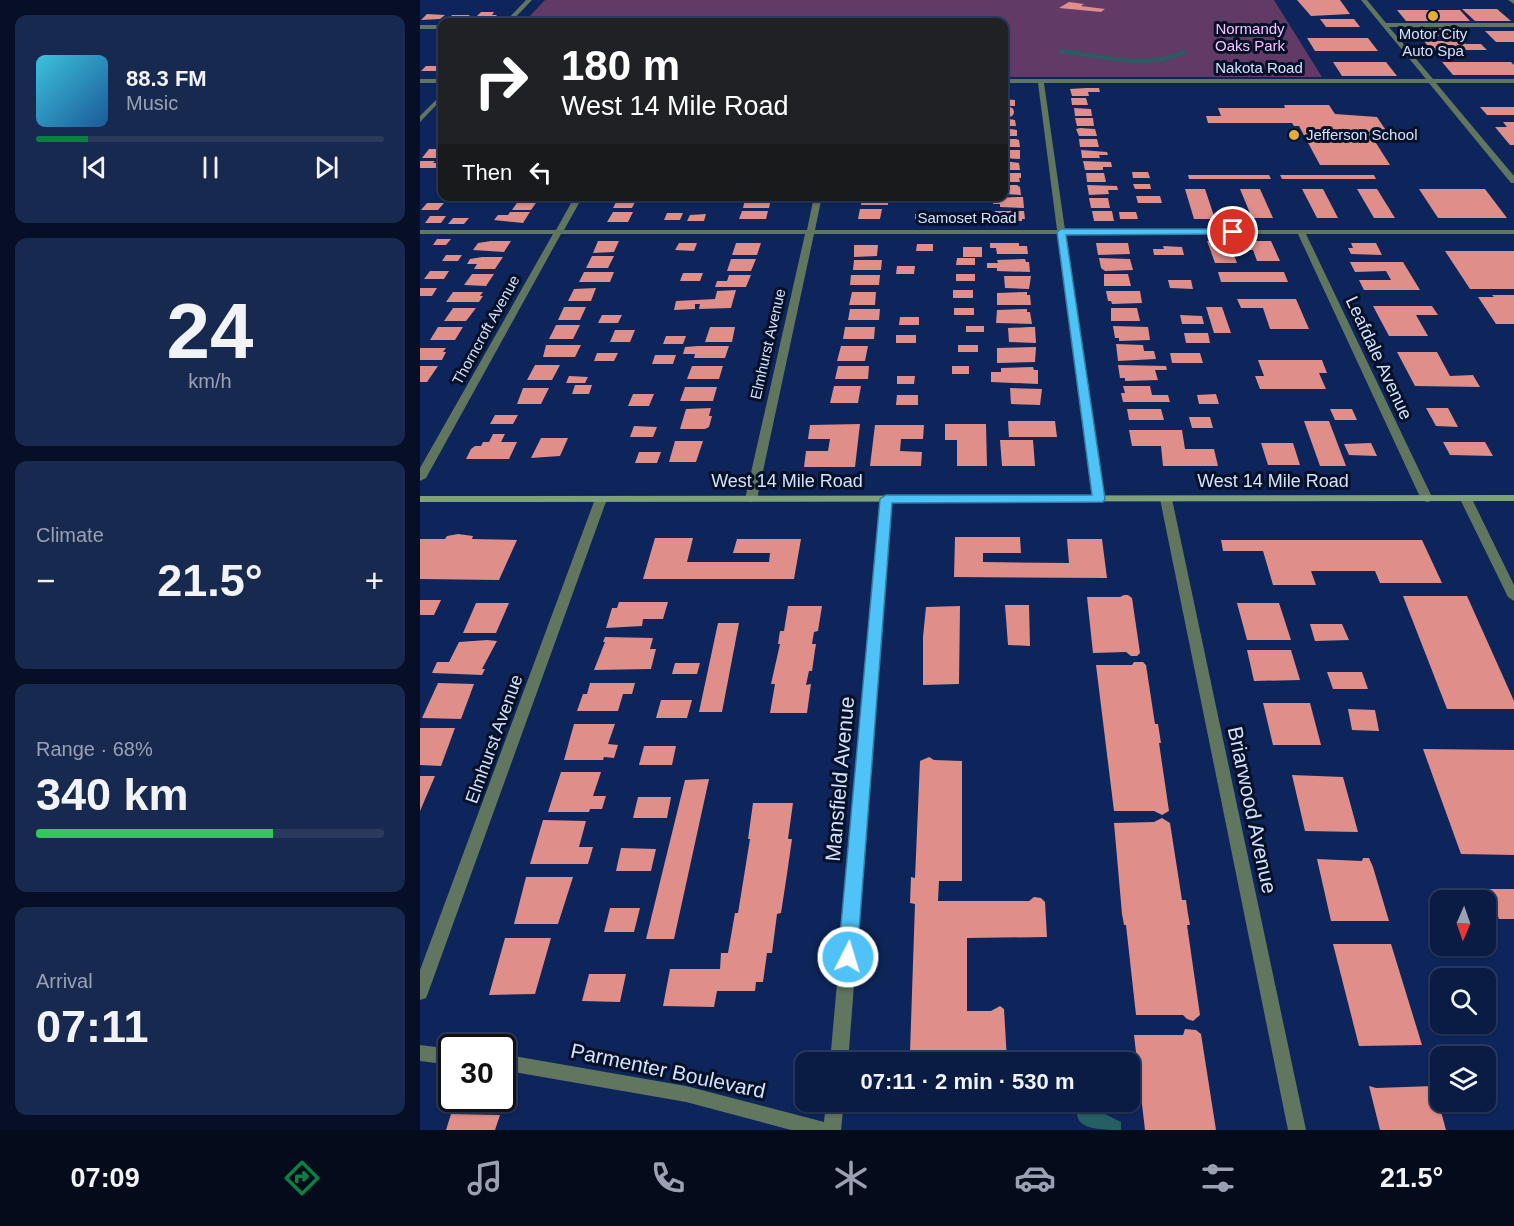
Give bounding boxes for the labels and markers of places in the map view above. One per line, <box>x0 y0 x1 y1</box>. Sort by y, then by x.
marker: Motor City Auto Spa <box>1426 9 1440 23</box>
place label: Motor City Auto Spa <box>1399 25 1468 59</box>
place label: Jefferson School <box>1306 126 1417 143</box>
marker: Jefferson School <box>1287 128 1301 142</box>
pin <box>1207 206 1258 257</box>

